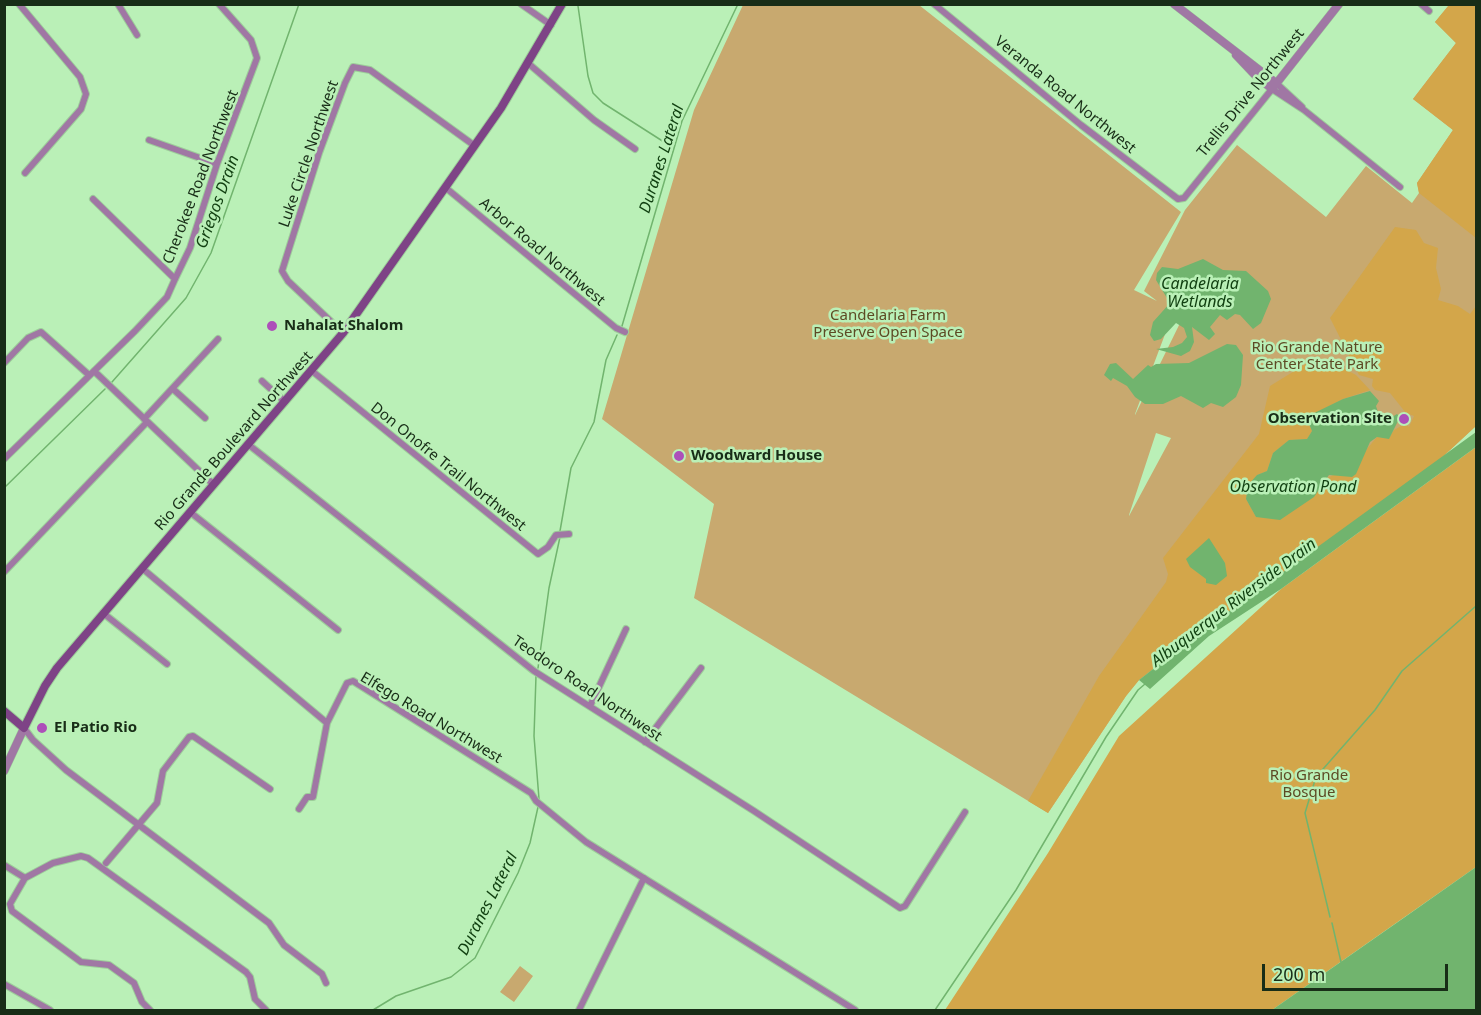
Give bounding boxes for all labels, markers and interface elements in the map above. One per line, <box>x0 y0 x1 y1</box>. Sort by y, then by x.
street label: Trellis Drive Northwest <box>1194 25 1308 161</box>
street label: Veranda Road Northwest <box>991 32 1139 158</box>
street label: Luke Circle Northwest <box>275 78 343 230</box>
street label: Cherokee Road Northwest <box>159 87 243 267</box>
water label: Duranes Lateral <box>635 102 689 216</box>
water label: Griegos Drain <box>192 153 244 251</box>
street label: Arbor Road Northwest <box>476 194 608 310</box>
water label: Candelaria Wetlands <box>1161 274 1239 312</box>
park label: Candelaria Farm Preserve Open Space <box>813 307 963 342</box>
place label: Nahalat Shalom <box>284 317 403 335</box>
marker: Nahalat Shalom <box>265 319 279 333</box>
park label: Rio Grande Nature Center State Park <box>1251 339 1383 374</box>
street label: Rio Grande Boulevard Northwest <box>151 348 317 534</box>
street label: Don Onofre Trail Northwest <box>367 399 529 535</box>
place label: Observation Site <box>1268 410 1392 428</box>
marker: Observation Site <box>1397 412 1411 426</box>
place label: Woodward House <box>691 447 822 465</box>
marker: Woodward House <box>672 449 686 463</box>
water label: Observation Pond <box>1229 477 1357 497</box>
water label: Albuquerque Riverside Drain <box>1148 535 1320 671</box>
street label: Teodoro Road Northwest <box>509 632 665 746</box>
street label: Elfego Road Northwest <box>357 669 505 767</box>
place label: El Patio Rio <box>54 719 137 737</box>
marker: El Patio Rio <box>35 721 49 735</box>
park label: Rio Grande Bosque <box>1270 767 1348 802</box>
water label: Duranes Lateral <box>454 849 522 959</box>
scale bar <box>1265 952 1451 990</box>
text: 200 m <box>1273 962 1325 986</box>

